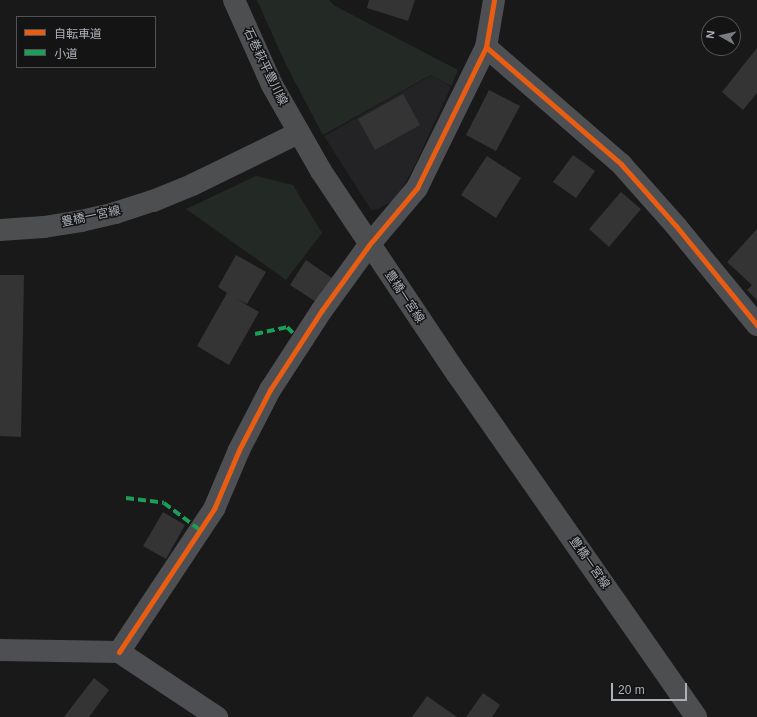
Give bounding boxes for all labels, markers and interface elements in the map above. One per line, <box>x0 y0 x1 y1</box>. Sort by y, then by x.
legend <box>16 16 156 68</box>
north arrow <box>701 16 741 56</box>
street label: 石巻萩平豊川線 <box>240 26 290 108</box>
text: 自転車道 <box>54 27 102 41</box>
text: N <box>704 30 717 39</box>
text: 小道 <box>54 47 78 61</box>
street label: 豊橋一宮線 <box>60 204 122 230</box>
street label: 豊橋一宮線 <box>381 268 427 326</box>
street label: 豊橋一宮線 <box>566 534 612 592</box>
scale bar <box>613 675 689 701</box>
text: 20 m <box>618 683 645 697</box>

